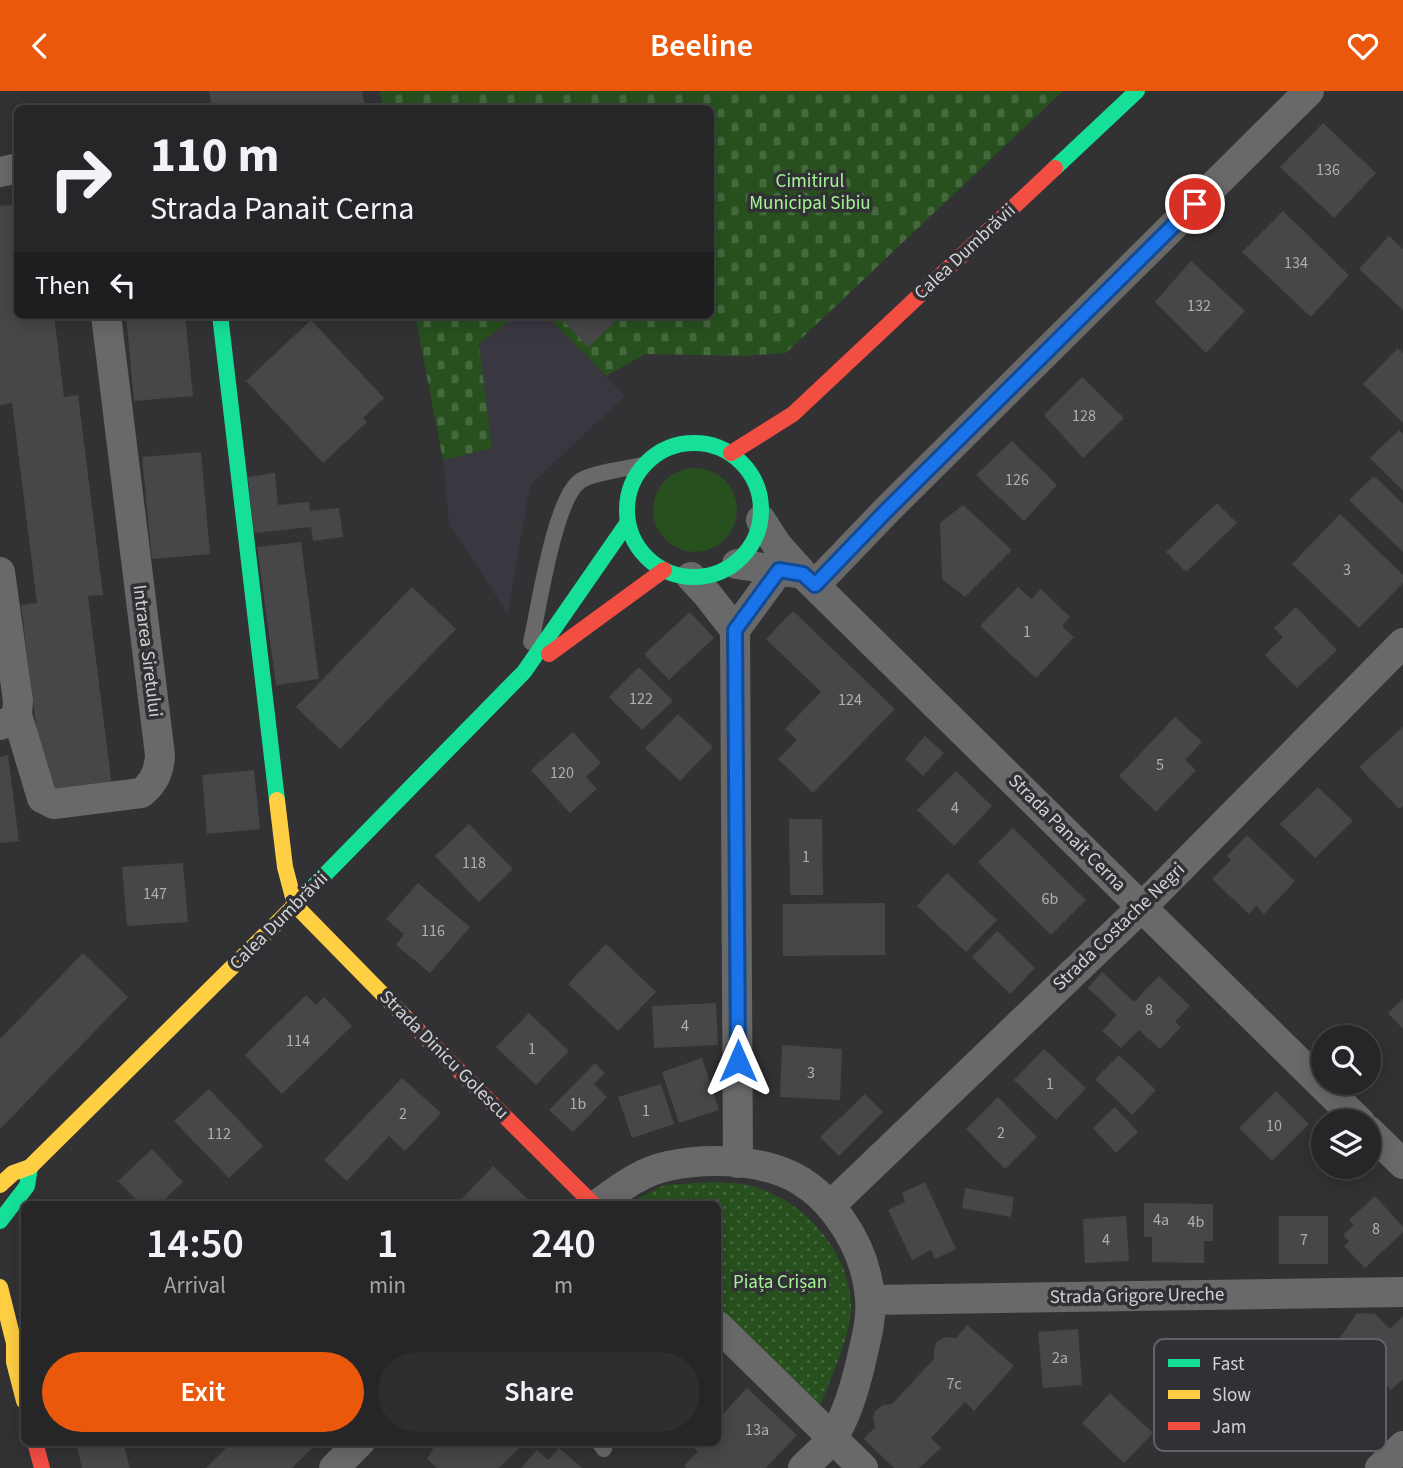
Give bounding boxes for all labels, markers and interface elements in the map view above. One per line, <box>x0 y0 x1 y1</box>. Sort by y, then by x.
text: Beeline <box>650 23 753 69</box>
icon: back <box>21 27 59 65</box>
icon: heart <box>1344 27 1382 65</box>
text: 110 m <box>150 121 279 191</box>
icon: right <box>35 133 126 224</box>
house number: 136 <box>1316 159 1340 181</box>
park label: Cimitirul Municipal Sibiu <box>749 168 871 217</box>
pin <box>1165 174 1225 234</box>
icon: arrive <box>1176 185 1214 223</box>
text: Strada Panait Cerna <box>150 186 414 232</box>
street label: Calea Dumbrăvii <box>908 198 1022 306</box>
house number: 134 <box>1284 252 1308 274</box>
icon: left <box>104 266 142 304</box>
text: Then <box>35 267 90 304</box>
house number: 132 <box>1187 295 1211 317</box>
house number: 128 <box>1072 405 1096 427</box>
house number: 126 <box>1005 469 1029 491</box>
house number: 3 <box>1343 559 1351 581</box>
street label: Intrarea Siretului <box>125 583 169 719</box>
house number: 1 <box>1023 621 1031 643</box>
house number: 122 <box>629 688 653 710</box>
house number: 124 <box>838 689 862 711</box>
house number: 5 <box>1156 754 1164 776</box>
house number: 120 <box>550 762 574 784</box>
street label: Strada Panait Cerna <box>1002 768 1132 898</box>
house number: 4 <box>951 797 959 819</box>
house number: 1 <box>802 846 810 868</box>
house number: 118 <box>462 852 486 874</box>
street label: Strada Costache Negri <box>1047 857 1191 997</box>
street label: Calea Dumbrăvii <box>223 865 335 977</box>
house number: 147 <box>143 883 167 905</box>
house number: 6b <box>1042 888 1059 910</box>
house number: 116 <box>421 920 445 942</box>
street label: Strada Dinicu Golescu <box>373 984 515 1126</box>
house number: 8 <box>1145 999 1153 1021</box>
house number: 4 <box>681 1015 689 1037</box>
position arrow <box>701 1024 775 1098</box>
map controls <box>1311 1025 1381 1179</box>
button: search <box>1311 1025 1381 1095</box>
house number: 114 <box>286 1030 310 1052</box>
house number: 1 <box>528 1038 536 1060</box>
house number: 3 <box>807 1062 815 1084</box>
house number: 1 <box>1046 1073 1054 1095</box>
house number: 1b <box>570 1093 587 1115</box>
house number: 1 <box>642 1100 650 1122</box>
house number: 2 <box>399 1103 407 1125</box>
button: layers <box>1311 1109 1381 1179</box>
house number: 10 <box>1266 1115 1282 1137</box>
house number: 2 <box>997 1122 1005 1144</box>
house number: 112 <box>207 1123 231 1145</box>
house number: 4a <box>1153 1209 1169 1231</box>
house number: 4b <box>1188 1211 1205 1233</box>
text: 14:50 <box>146 1214 244 1274</box>
text: 1 <box>377 1214 398 1274</box>
text: 240 <box>531 1214 596 1274</box>
house number: 8 <box>1372 1218 1380 1240</box>
house number: 4 <box>1102 1229 1110 1251</box>
house number: 7 <box>1300 1229 1308 1251</box>
text: Arrival <box>164 1269 226 1302</box>
text: min <box>369 1269 406 1302</box>
text: m <box>554 1269 573 1302</box>
park label: Piața Crișan <box>733 1269 827 1296</box>
street label: Strada Grigore Ureche <box>1050 1281 1224 1311</box>
legend <box>1154 1339 1386 1451</box>
house number: 2a <box>1052 1347 1068 1369</box>
text: Fast <box>1212 1351 1245 1378</box>
button: Exit <box>42 1352 364 1432</box>
button: Share <box>378 1352 700 1432</box>
house number: 7c <box>946 1373 962 1395</box>
text: Slow <box>1212 1382 1251 1409</box>
text: Jam <box>1212 1414 1246 1441</box>
house number: 13a <box>745 1419 769 1441</box>

